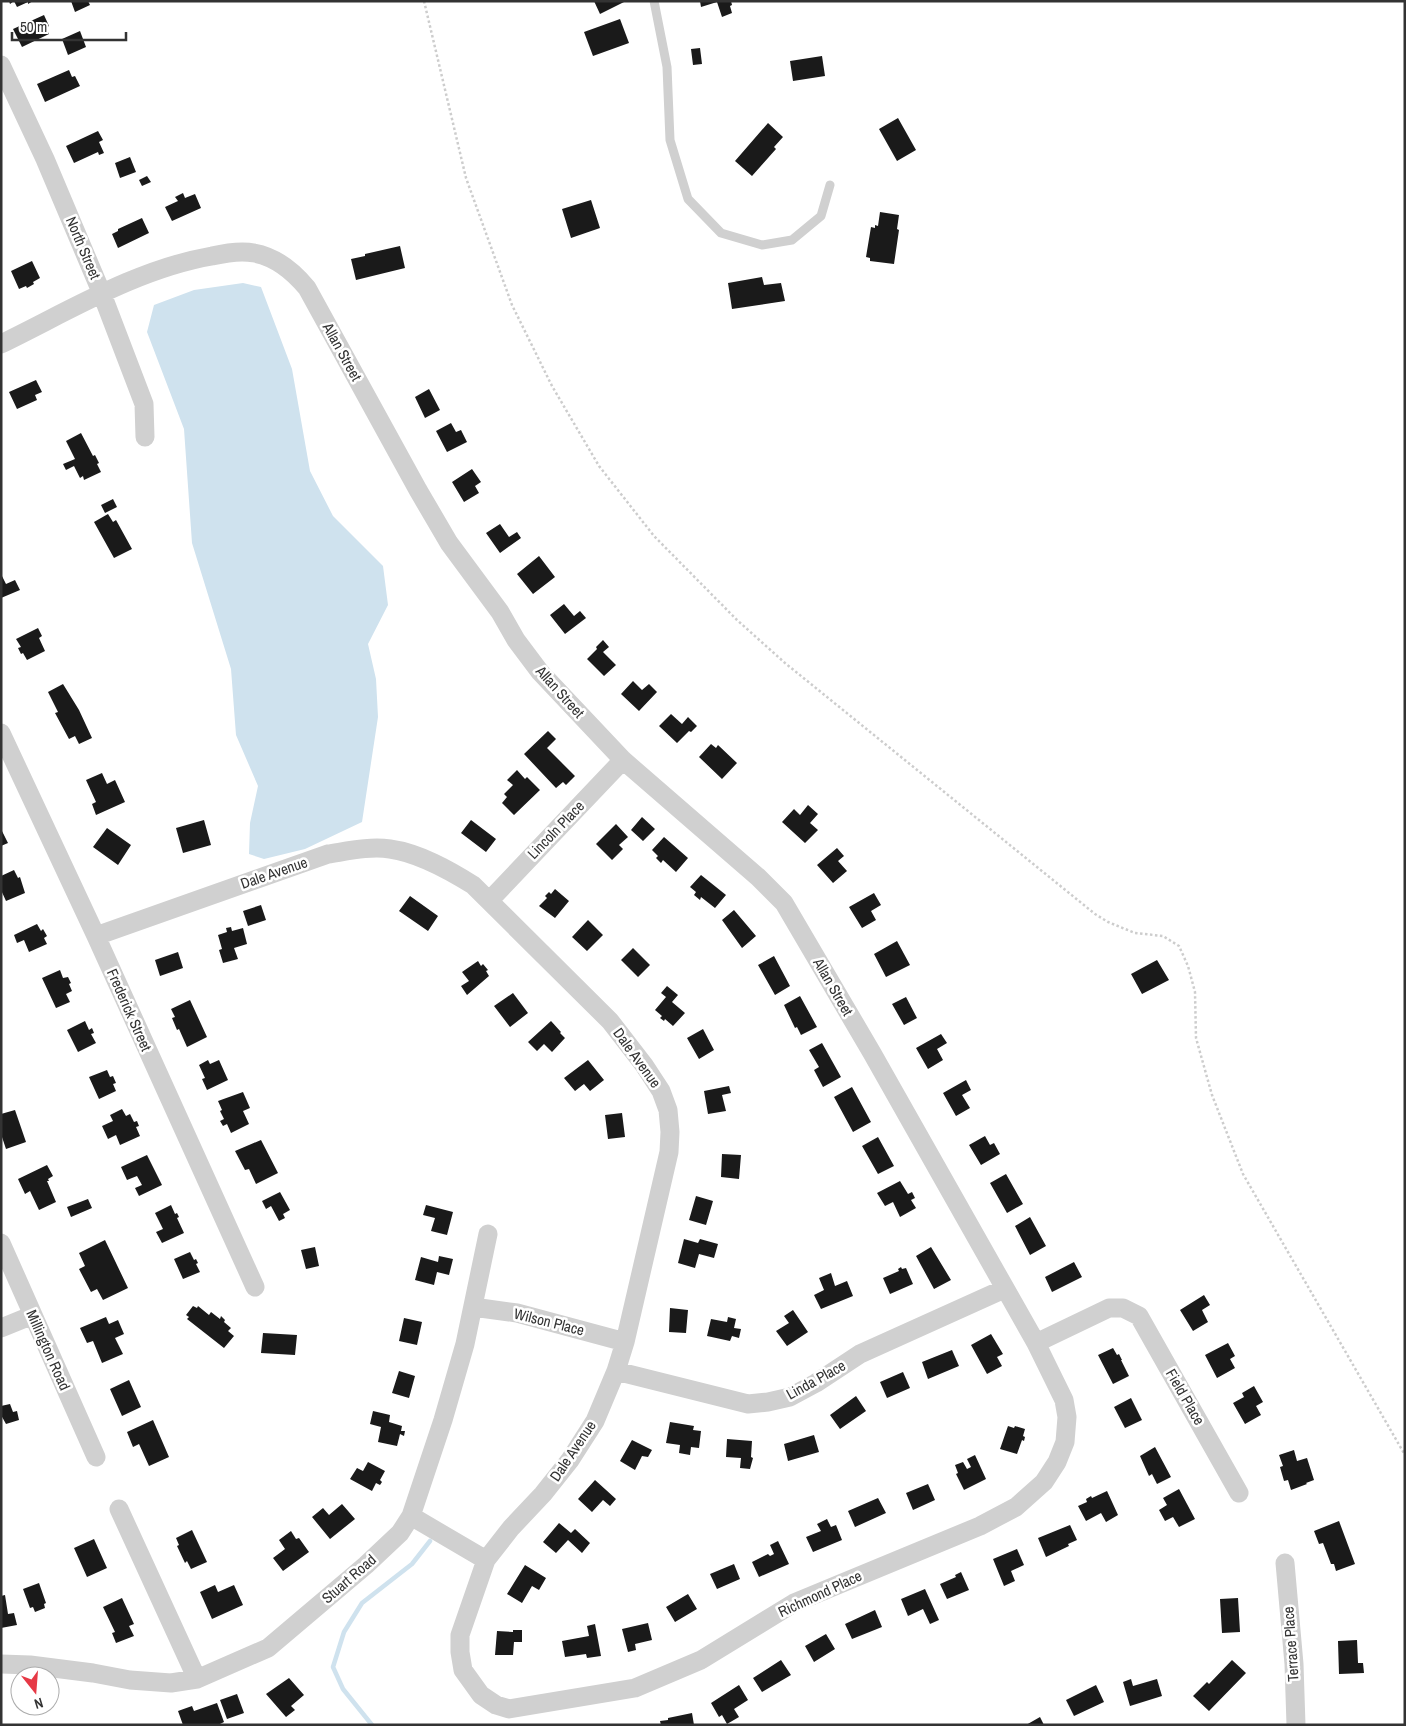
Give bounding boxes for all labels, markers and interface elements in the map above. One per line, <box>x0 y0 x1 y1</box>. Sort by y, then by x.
scale bar <box>12 10 126 42</box>
text: 50 m <box>20 16 47 37</box>
street label: North Street <box>61 213 106 283</box>
street label: Allan Street <box>317 318 367 385</box>
street label: Allan Street <box>531 660 590 723</box>
street label: Lincoln Place <box>522 796 589 864</box>
street label: Dale Avenue <box>238 851 310 894</box>
street label: Allan Street <box>808 953 859 1020</box>
street label: Frederick Street <box>102 965 157 1055</box>
street label: Dale Avenue <box>608 1023 666 1092</box>
street label: Wilson Place <box>512 1303 587 1340</box>
street label: Millington Road <box>21 1306 76 1393</box>
street label: Linda Place <box>782 1355 849 1404</box>
street label: Field Place <box>1161 1365 1210 1429</box>
street label: Dale Avenue <box>544 1416 601 1485</box>
street label: Stuart Road <box>317 1549 380 1608</box>
street label: Richmond Place <box>774 1565 865 1622</box>
street label: Terrace Place <box>1277 1606 1304 1682</box>
north arrow <box>10 1666 60 1716</box>
text: N <box>32 1694 45 1713</box>

